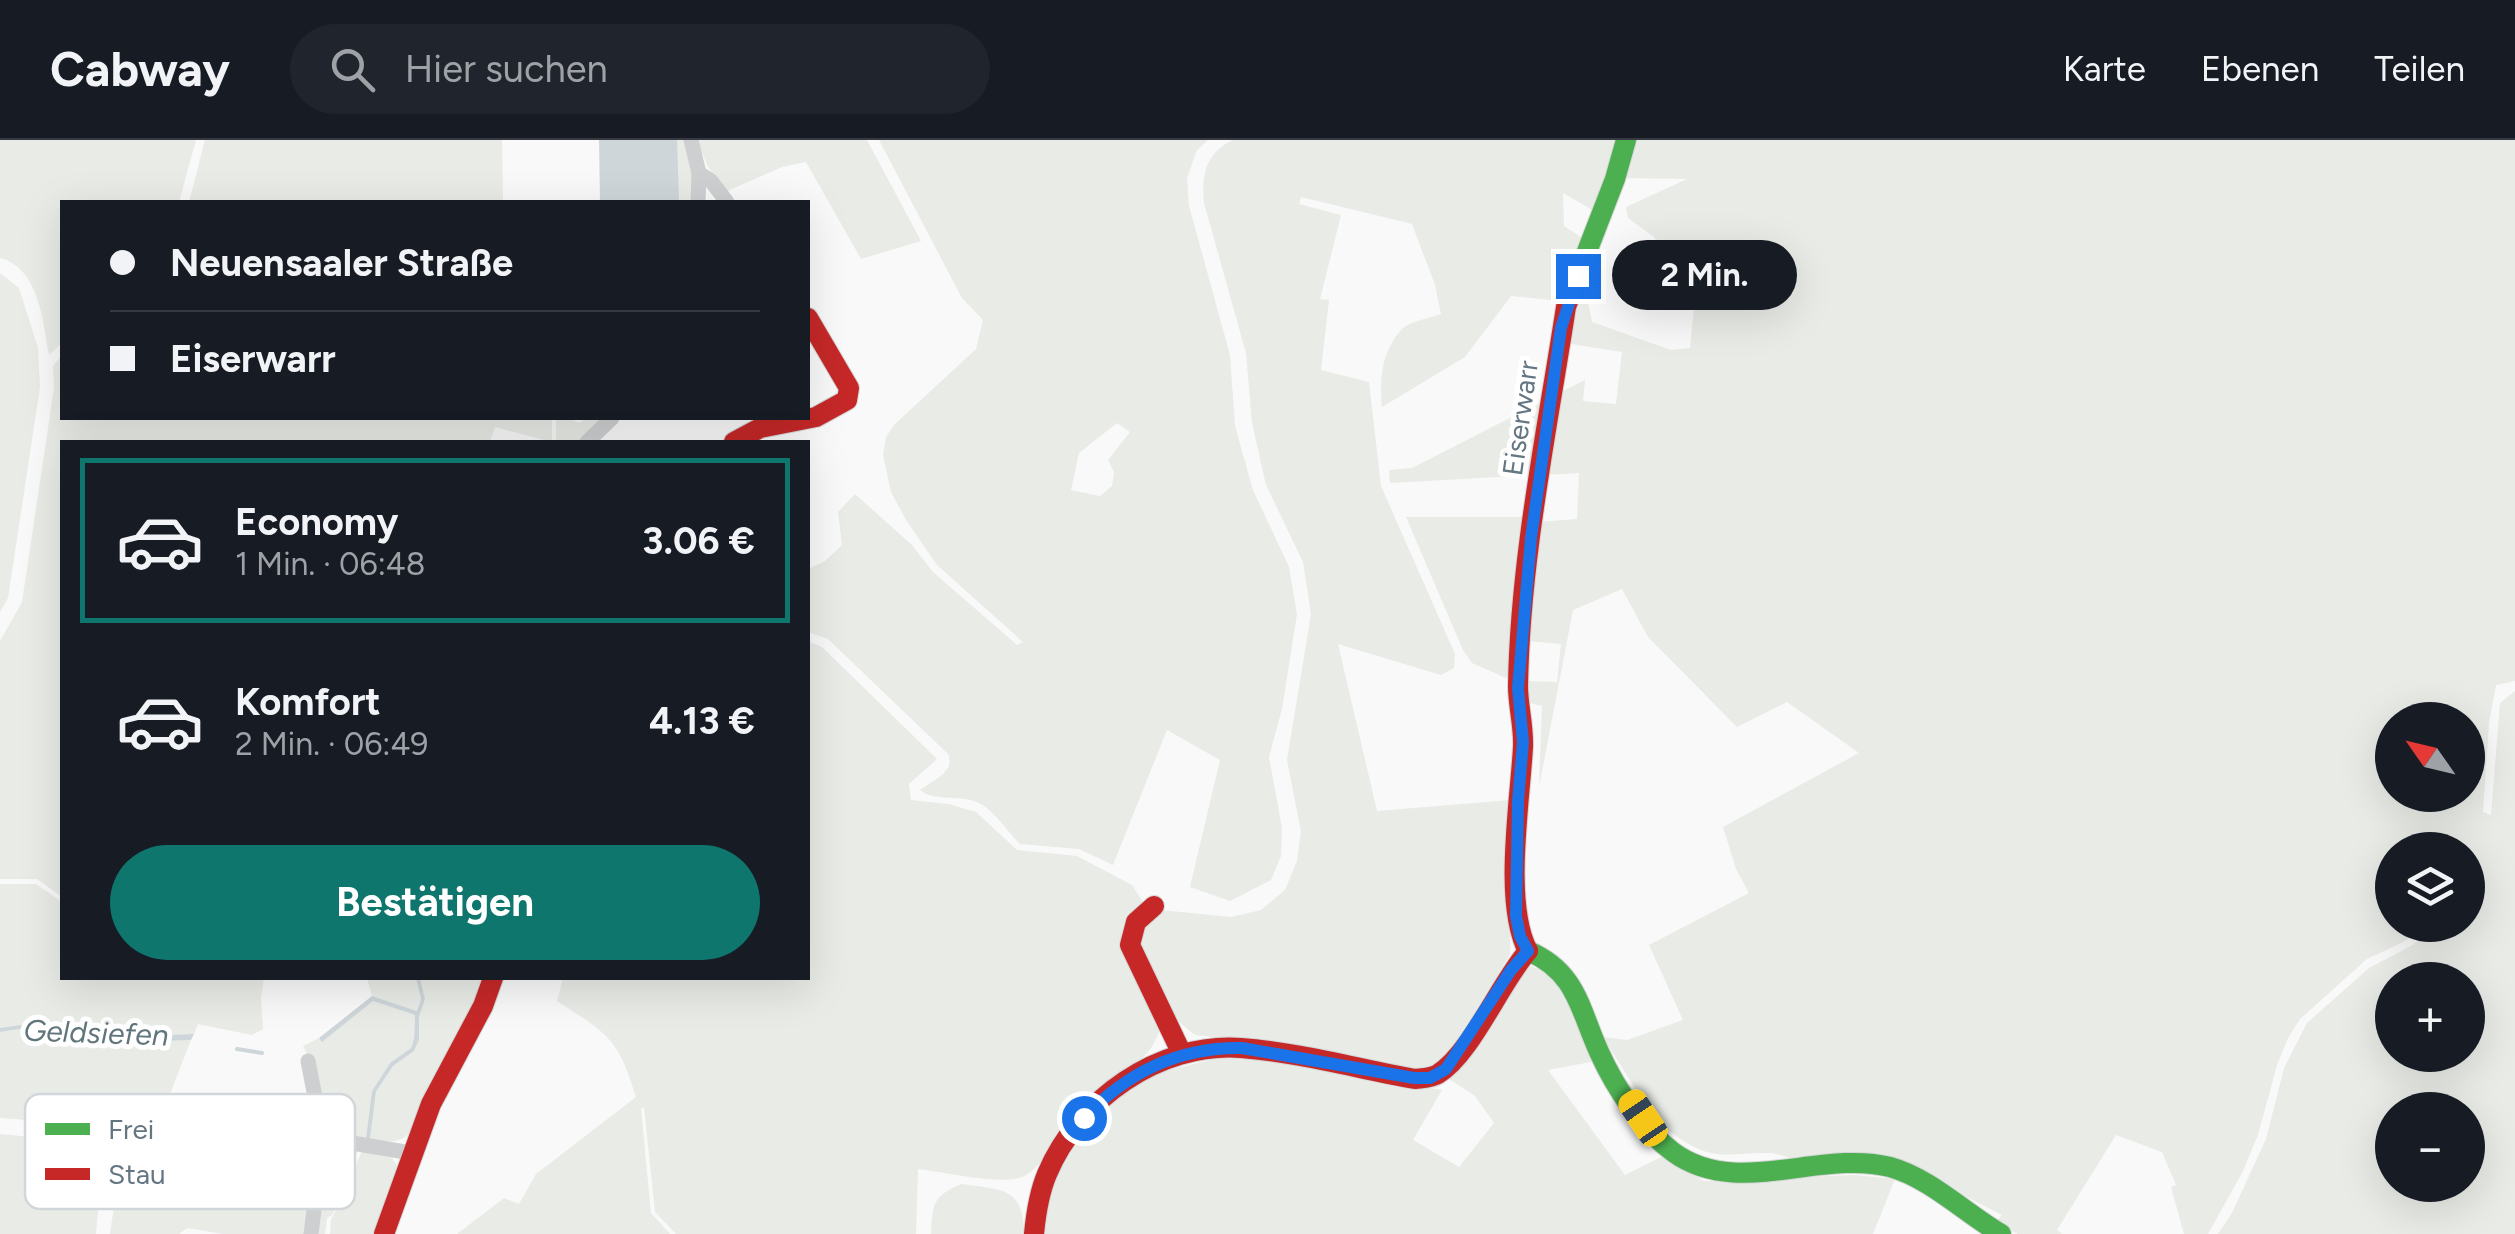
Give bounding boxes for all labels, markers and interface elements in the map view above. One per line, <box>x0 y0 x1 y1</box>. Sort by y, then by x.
search box <box>290 24 990 114</box>
text: Cabway <box>50 40 230 98</box>
icon: search <box>325 42 380 97</box>
text: Hier suchen <box>405 46 608 92</box>
text: Karte <box>2063 48 2146 90</box>
text: Ebenen <box>2201 48 2319 90</box>
text: Teilen <box>2374 48 2465 90</box>
text: Neuensaaler Straße <box>170 240 513 286</box>
callout: 2 Min. <box>1613 241 1798 311</box>
route end <box>1556 254 1601 299</box>
text: 2 Min. <box>1660 256 1749 294</box>
text: Eiserwarr <box>170 336 336 382</box>
street label: Eiserwarr <box>1495 358 1545 478</box>
icon: car <box>115 496 205 586</box>
text: Economy <box>235 499 398 545</box>
text: 3.06 € <box>642 518 755 564</box>
text: 1 Min. · 06:48 <box>235 545 425 583</box>
icon: car <box>115 676 205 766</box>
text: Komfort <box>235 679 381 725</box>
text: 4.13 € <box>649 698 755 744</box>
north arrow <box>2375 702 2485 812</box>
map controls <box>2375 702 2485 1202</box>
text: 2 Min. · 06:49 <box>235 725 428 763</box>
button: layers <box>2375 832 2485 942</box>
button: Bestätigen <box>110 845 760 960</box>
button: + <box>2375 962 2485 1072</box>
water label: Geldsiefen <box>23 1011 169 1054</box>
car <box>1614 1085 1672 1151</box>
button: − <box>2375 1092 2485 1202</box>
legend <box>25 1094 355 1209</box>
route start <box>1062 1096 1107 1141</box>
text: Frei <box>108 1112 154 1146</box>
text: Stau <box>108 1157 166 1191</box>

